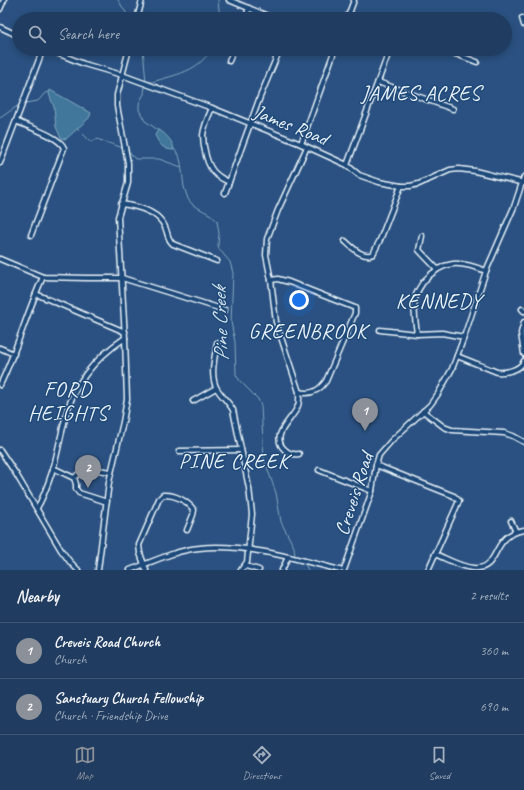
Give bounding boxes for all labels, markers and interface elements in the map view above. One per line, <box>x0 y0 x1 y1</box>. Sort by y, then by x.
search box <box>12 12 512 56</box>
icon: search <box>26 23 48 45</box>
text: Search here <box>58 25 119 44</box>
district label: JAMES ACRES <box>360 80 484 106</box>
street label: James Road <box>249 98 335 152</box>
water label: Pine Creek <box>206 282 234 362</box>
district label: KENNEDY <box>396 288 486 314</box>
your location <box>289 290 309 310</box>
district label: GREENBROOK <box>249 318 371 344</box>
district label: FORD HEIGHTS <box>28 376 111 426</box>
pin: 1 <box>352 398 378 431</box>
street label: Creveis Road <box>329 447 380 538</box>
district label: PINE CREEK <box>179 448 293 474</box>
pin: 2 <box>75 455 101 488</box>
text: Nearby <box>16 586 59 607</box>
text: 2 results <box>470 588 508 604</box>
text: Creveis Road Church <box>54 633 160 652</box>
text: 1 <box>26 643 32 659</box>
text: 360 m <box>480 643 508 659</box>
text: Church <box>54 652 87 668</box>
text: Sanctuary Church Fellowship <box>54 689 203 708</box>
text: 2 <box>26 699 32 715</box>
text: 690 m <box>480 699 508 715</box>
text: Church · Friendship Drive <box>54 708 168 724</box>
tab: Map <box>74 744 96 782</box>
tab: Directions <box>243 744 281 782</box>
tab: Saved <box>428 744 450 782</box>

